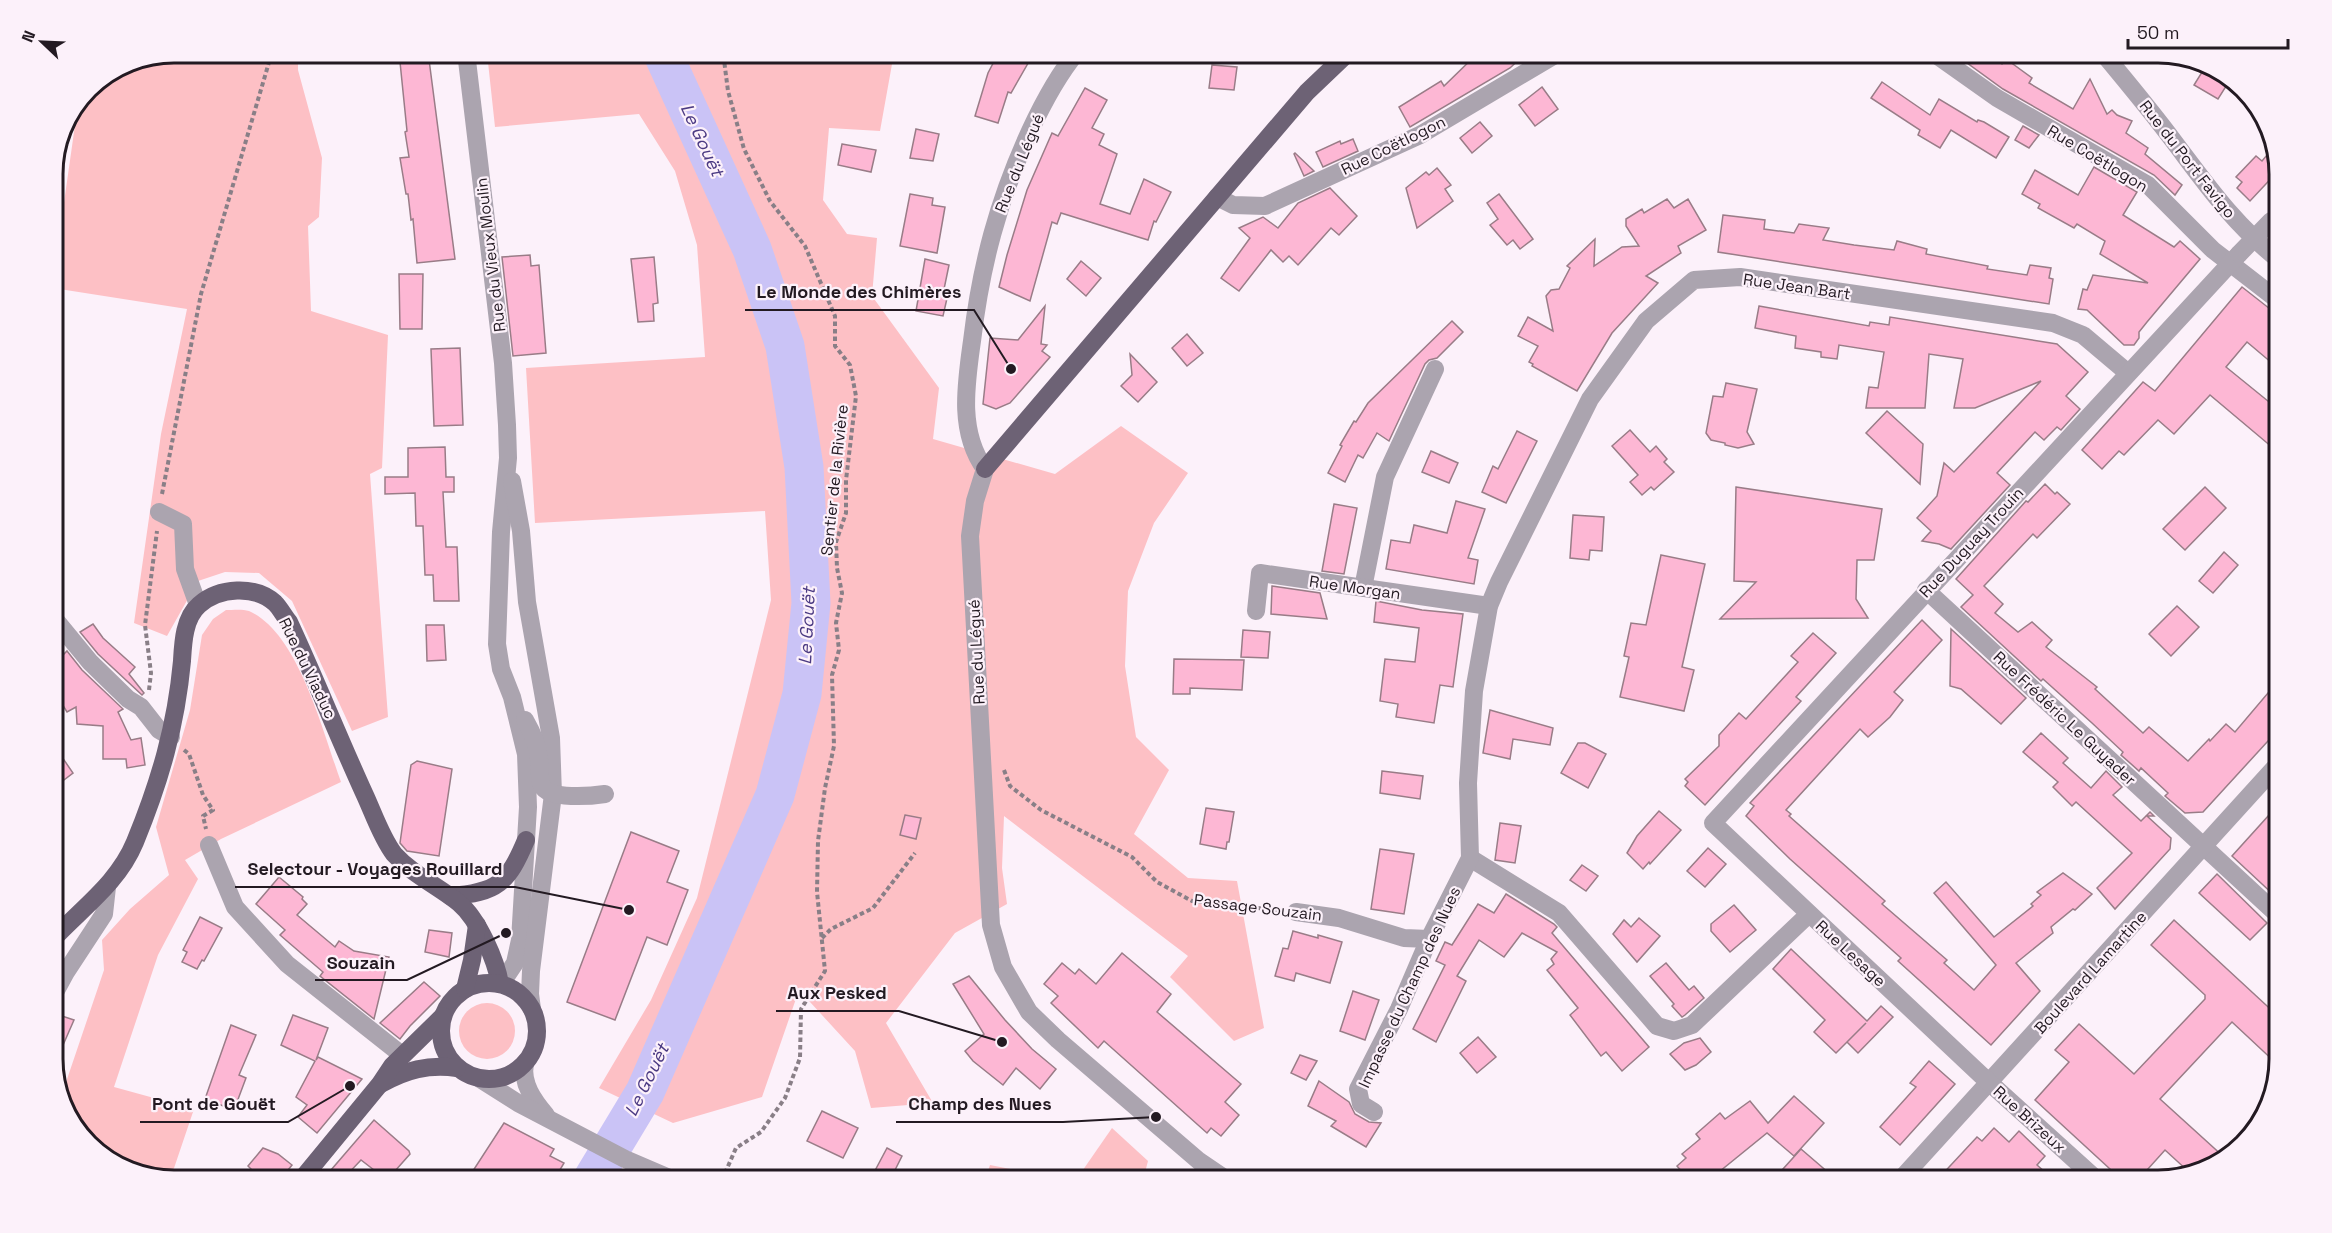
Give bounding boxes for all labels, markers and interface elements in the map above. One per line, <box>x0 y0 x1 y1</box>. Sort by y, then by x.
north arrow <box>12 12 72 72</box>
scale bar <box>2128 12 2288 50</box>
text: 50 m <box>2137 21 2179 44</box>
text: N <box>17 27 40 45</box>
street label: Rue du Port Favigo <box>2135 96 2240 223</box>
water label: Le Gouët <box>676 100 730 181</box>
street label: Rue du Légué <box>990 110 1049 216</box>
street label: Rue Coëtlogon <box>1337 111 1449 180</box>
street label: Rue Coëtlogon <box>2044 120 2152 197</box>
street label: Rue du Vieux Moulin <box>471 177 510 333</box>
street label: Rue Jean Bart <box>1742 269 1852 304</box>
callout: Le Monde des Chimères <box>745 274 974 310</box>
text: Le Monde des Chimères <box>757 280 961 303</box>
street label: Sentier de la Rivière <box>816 403 853 557</box>
street label: Rue Duguay Trouin <box>1915 483 2028 602</box>
street label: Rue Morgan <box>1308 571 1402 604</box>
water label: Le Gouët <box>793 585 820 665</box>
street label: Rue du Légué <box>963 599 990 705</box>
street label: Rue du Viaduc <box>274 614 341 722</box>
street label: Rue Frédéric Le Guyader <box>1989 647 2141 790</box>
callout: Selectour - Voyages Rouillard <box>235 851 515 887</box>
text: Selectour - Voyages Rouillard <box>248 857 502 880</box>
street label: Impasse du Champ des Nues <box>1353 883 1465 1091</box>
street label: Passage Souzain <box>1193 889 1323 926</box>
street label: Boulevard Lamartine <box>2030 906 2151 1038</box>
street label: Rue Lesage <box>1811 915 1890 991</box>
callout: Souzain <box>315 944 407 980</box>
text: Souzain <box>327 951 395 974</box>
callout: Aux Pesked <box>776 975 899 1011</box>
text: Aux Pesked <box>787 981 887 1004</box>
water label: Le Gouët <box>619 1038 675 1120</box>
street label: Rue Brizeux <box>1989 1081 2070 1158</box>
callout: Pont de Gouët <box>140 1086 288 1122</box>
callout: Champ des Nues <box>896 1086 1063 1122</box>
text: Pont de Gouët <box>152 1092 276 1115</box>
text: Champ des Nues <box>908 1092 1052 1115</box>

